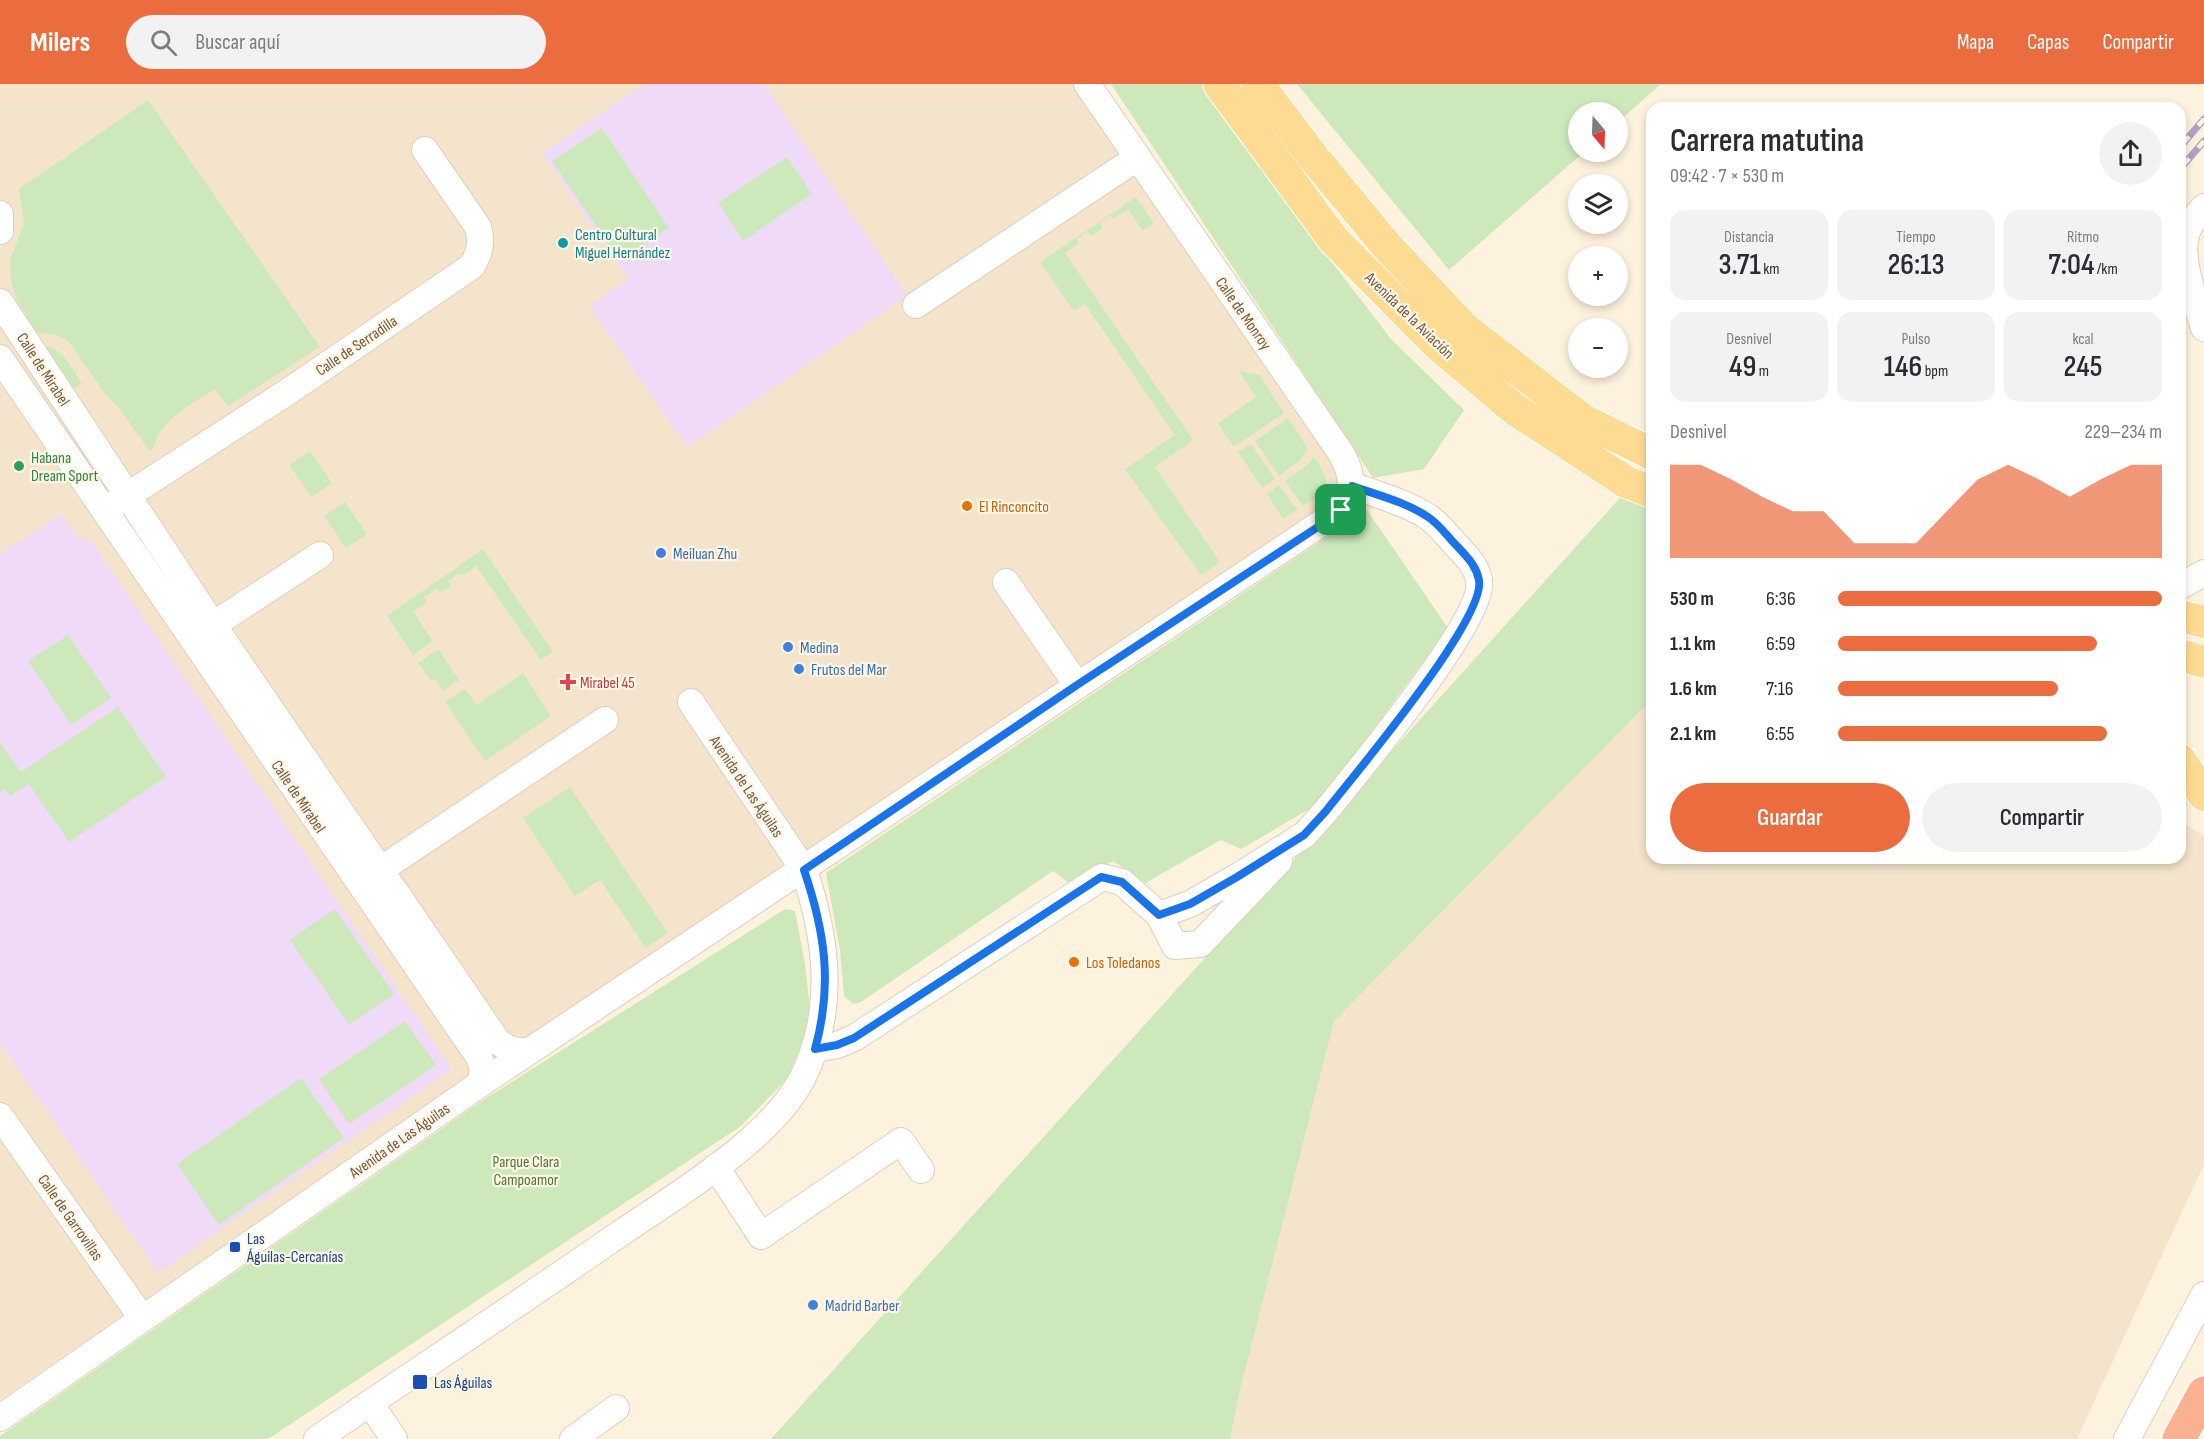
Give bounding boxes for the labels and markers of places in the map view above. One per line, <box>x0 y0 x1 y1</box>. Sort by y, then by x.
place label: Centro Cultural Miguel Hernández <box>575 226 671 263</box>
marker: Centro Cultural Miguel Hernández <box>556 236 570 250</box>
place label: Habana Dream Sport <box>31 449 99 486</box>
marker: Habana Dream Sport <box>12 459 26 473</box>
pin <box>1315 484 1366 535</box>
place label: El Rinconcito <box>979 498 1049 517</box>
marker: El Rinconcito <box>960 499 974 513</box>
place label: Meiluan Zhu <box>673 545 737 564</box>
marker: Meiluan Zhu <box>654 546 668 560</box>
place label: Medina <box>800 639 839 658</box>
marker: Medina <box>781 640 795 654</box>
place label: Frutos del Mar <box>811 661 887 680</box>
marker: Frutos del Mar <box>792 662 806 676</box>
place label: Mirabel 45 <box>580 674 635 693</box>
marker: Mirabel 45 <box>561 675 575 689</box>
place label: Los Toledanos <box>1086 954 1160 973</box>
marker: Los Toledanos <box>1067 955 1081 969</box>
place label: Las Águilas-Cercanías <box>246 1230 344 1267</box>
marker: Las Águilas-Cercanías <box>228 1240 242 1254</box>
place label: Madrid Barber <box>825 1297 900 1316</box>
marker: Madrid Barber <box>806 1298 820 1312</box>
marker: Las Águilas <box>411 1373 429 1391</box>
place label: Las Águilas <box>434 1374 493 1393</box>

